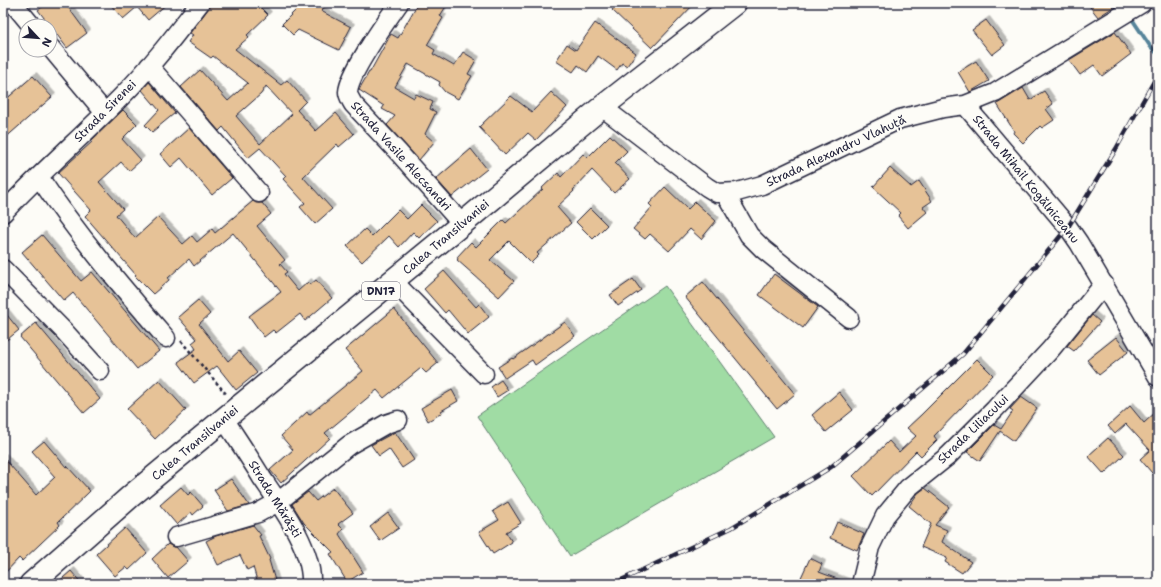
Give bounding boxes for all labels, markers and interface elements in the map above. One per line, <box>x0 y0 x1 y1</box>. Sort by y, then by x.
north arrow <box>18 18 58 58</box>
text: N <box>38 35 55 50</box>
street label: Strada Sirenei <box>70 76 140 146</box>
street label: Strada Vasile Alecsandri <box>347 98 455 214</box>
street label: Strada Alexandru Vlahuță <box>764 111 909 190</box>
street label: Strada Mihail Kogălniceanu <box>969 111 1083 247</box>
street label: Calea Transilvaniei <box>399 196 493 278</box>
road number: DN17 <box>362 282 400 300</box>
street label: Strada Liliacului <box>934 391 1012 467</box>
street label: Calea Transilvaniei <box>148 402 242 484</box>
street label: Strada Mărăști <box>245 457 305 541</box>

